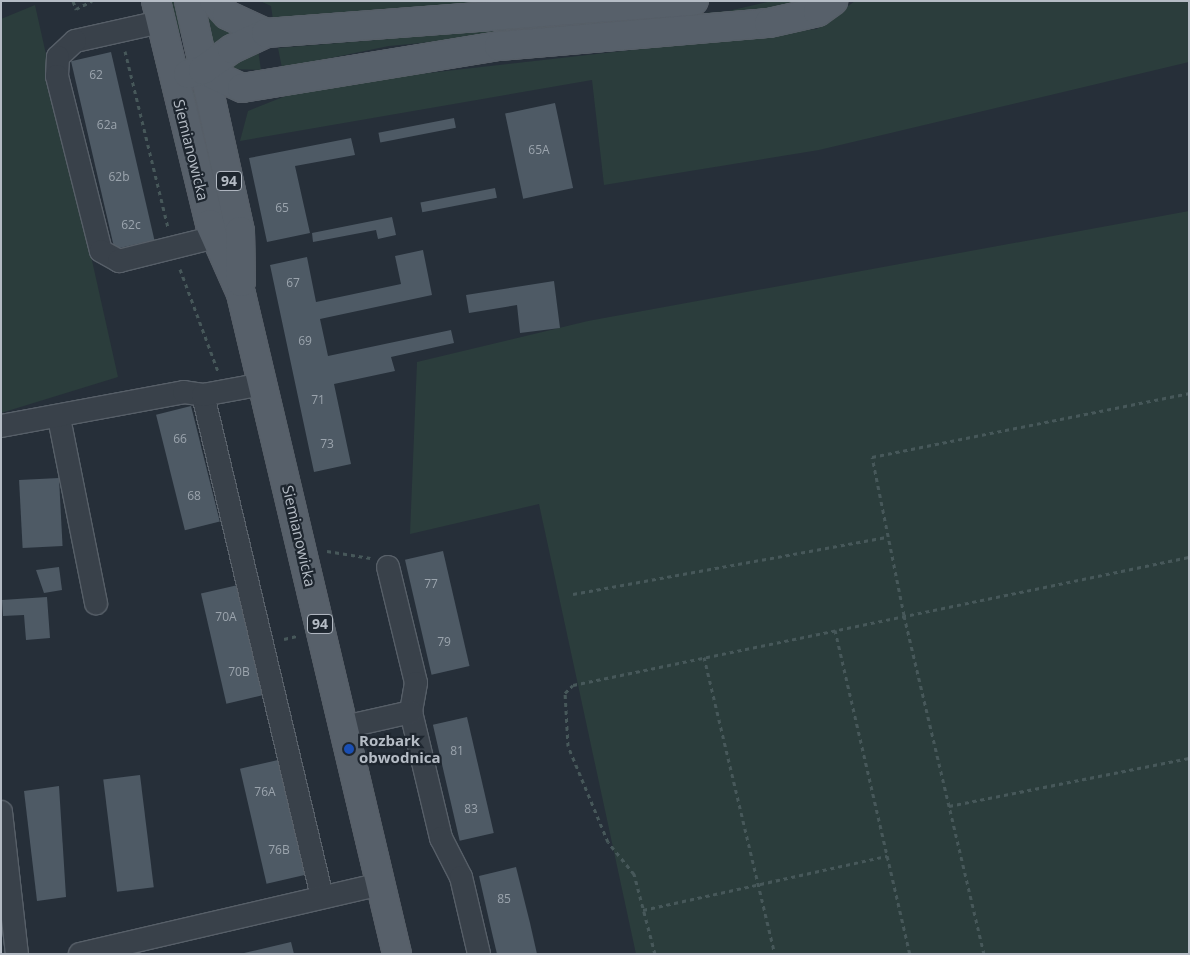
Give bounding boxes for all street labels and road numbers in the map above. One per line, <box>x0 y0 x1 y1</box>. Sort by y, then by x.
street label: Siemianowicka <box>170 98 212 202</box>
road number: 94 <box>215 170 243 192</box>
street label: Siemianowicka <box>279 484 319 588</box>
road number: 94 <box>306 612 334 636</box>

